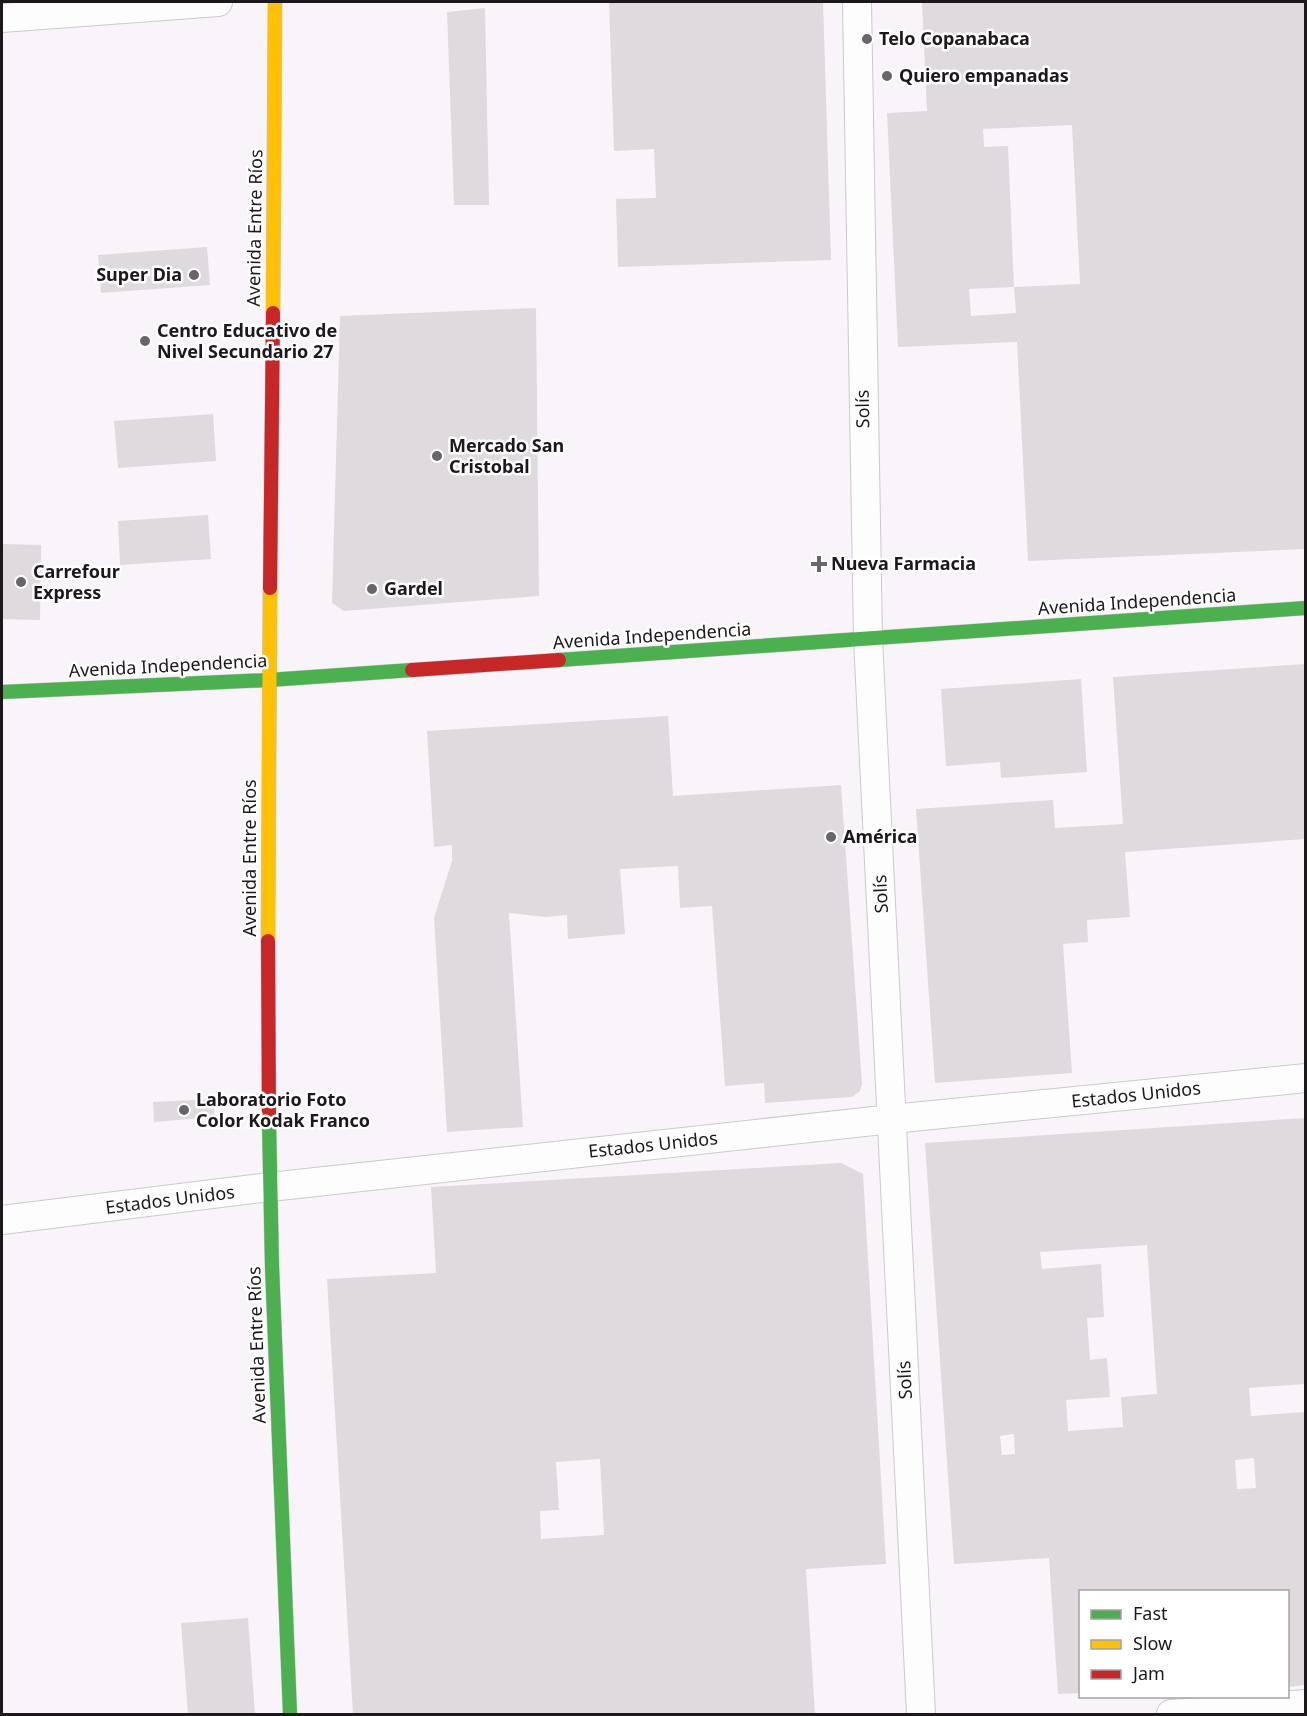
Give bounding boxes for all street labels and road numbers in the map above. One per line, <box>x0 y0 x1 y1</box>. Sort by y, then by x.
street label: Avenida Entre Ríos <box>241 149 267 307</box>
street label: Solís <box>850 389 874 429</box>
street label: Avenida Independencia <box>1037 582 1237 620</box>
street label: Avenida Independencia <box>552 616 752 654</box>
street label: Avenida Independencia <box>68 648 268 682</box>
street label: Avenida Entre Ríos <box>237 779 261 937</box>
street label: Solís <box>867 874 893 914</box>
street label: Estados Unidos <box>1070 1075 1202 1113</box>
street label: Estados Unidos <box>587 1125 719 1163</box>
street label: Estados Unidos <box>104 1179 236 1219</box>
street label: Avenida Entre Ríos <box>241 1266 271 1424</box>
street label: Solís <box>891 1360 917 1400</box>

